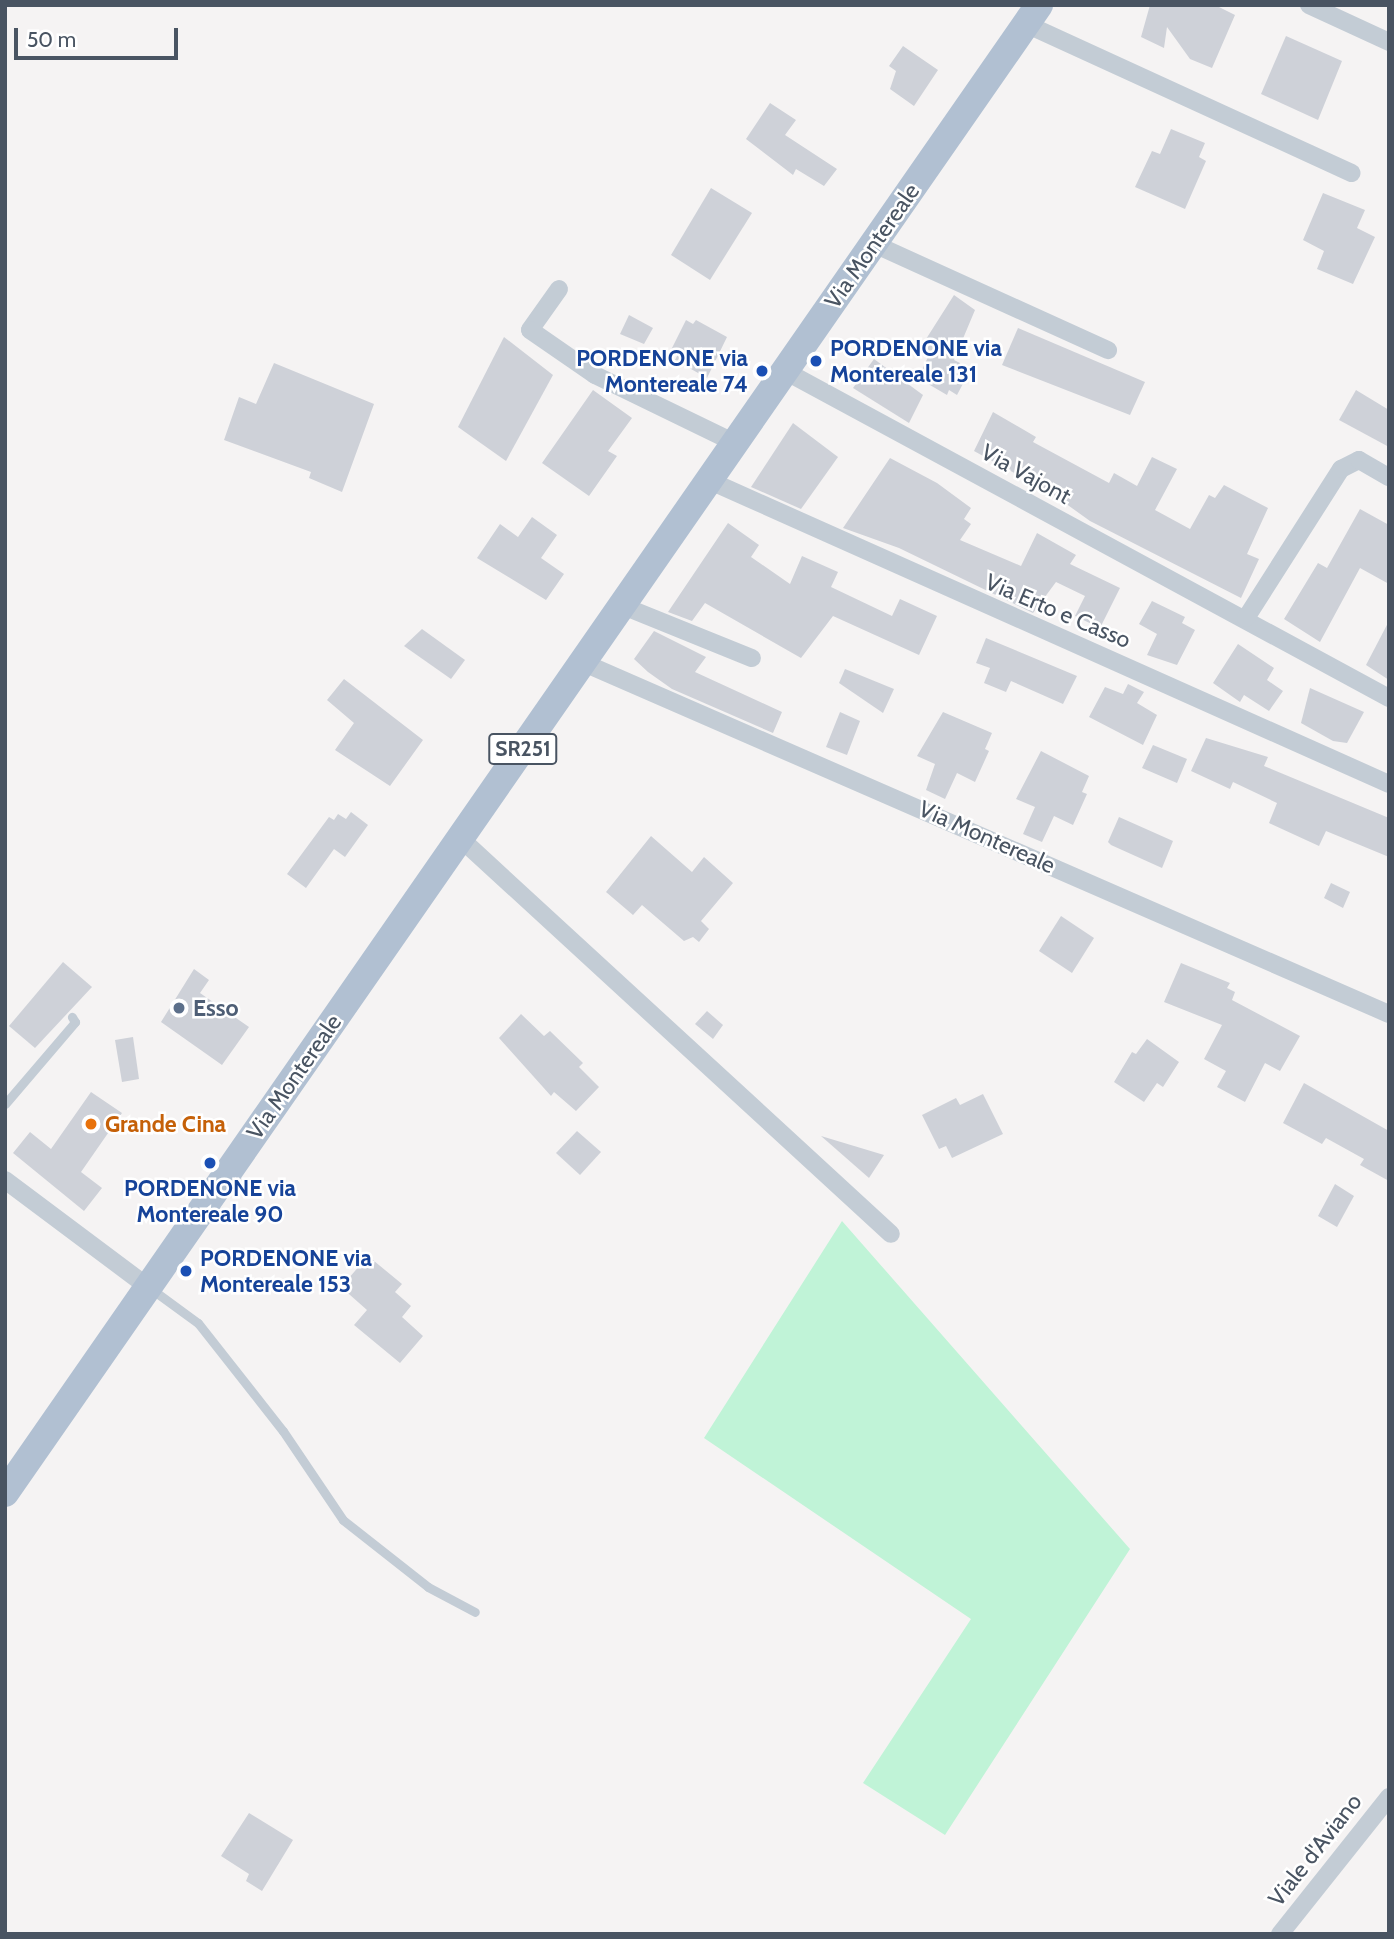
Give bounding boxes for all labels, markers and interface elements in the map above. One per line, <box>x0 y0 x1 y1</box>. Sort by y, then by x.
scale bar <box>18 14 182 58</box>
text: 50 m <box>27 27 76 52</box>
street label: Via Montereale <box>819 178 925 314</box>
place label: PORDENONE via Montereale 131 <box>830 334 1002 388</box>
place label: PORDENONE via Montereale 74 <box>576 344 748 398</box>
marker: PORDENONE via Montereale 131 <box>808 353 824 369</box>
marker: PORDENONE via Montereale 74 <box>754 363 770 379</box>
street label: Via Vajont <box>976 438 1076 510</box>
street label: Via Erto e Casso <box>981 568 1135 654</box>
road number: SR251 <box>488 732 558 766</box>
street label: Via Montereale <box>915 795 1059 879</box>
place label: Esso <box>193 994 239 1022</box>
marker: Esso <box>171 1000 187 1016</box>
street label: Via Montereale <box>241 1009 347 1145</box>
place label: Grande Cina <box>105 1110 226 1138</box>
marker: Grande Cina <box>83 1116 99 1132</box>
marker: PORDENONE via Montereale 90 <box>202 1155 218 1171</box>
place label: PORDENONE via Montereale 90 <box>124 1174 296 1228</box>
place label: PORDENONE via Montereale 153 <box>200 1244 372 1298</box>
marker: PORDENONE via Montereale 153 <box>178 1263 194 1279</box>
street label: Viale d'Aviano <box>1263 1788 1367 1912</box>

